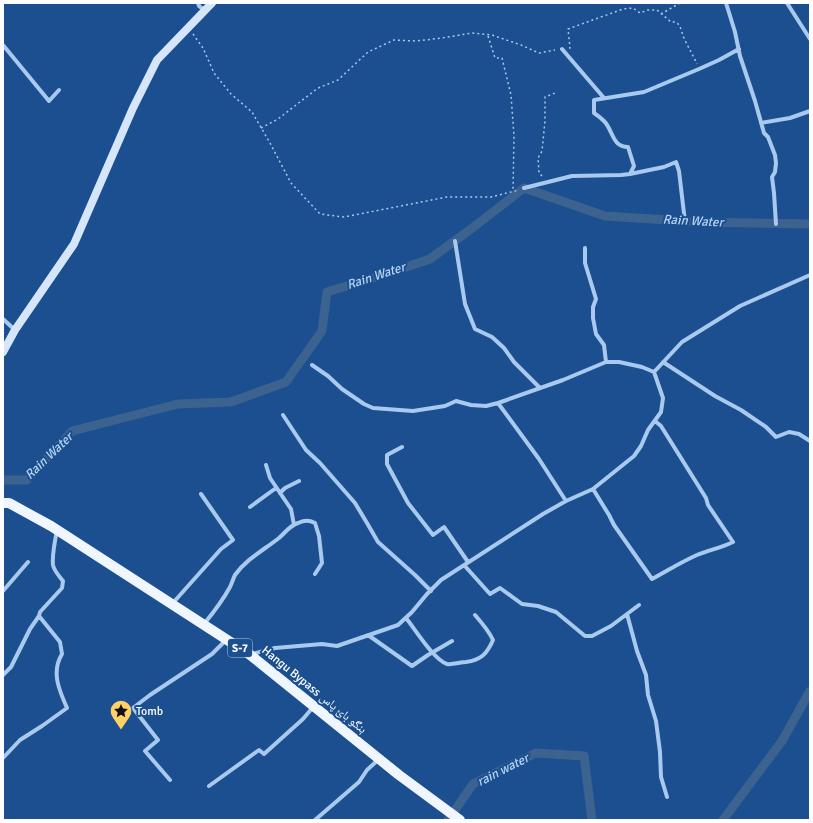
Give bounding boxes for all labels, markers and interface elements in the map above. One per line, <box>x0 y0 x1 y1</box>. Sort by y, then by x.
water label: Rain Water <box>662 211 726 231</box>
water label: Rain Water <box>345 258 409 293</box>
water label: Rain Water <box>22 428 78 483</box>
road number: S-7 <box>228 639 252 657</box>
street label: Hangu Bypass ہنگو بائ پاس <box>258 643 370 737</box>
place icon: Tomb <box>108 698 134 731</box>
place label: Tomb <box>136 704 163 719</box>
water label: rain water <box>474 749 534 790</box>

